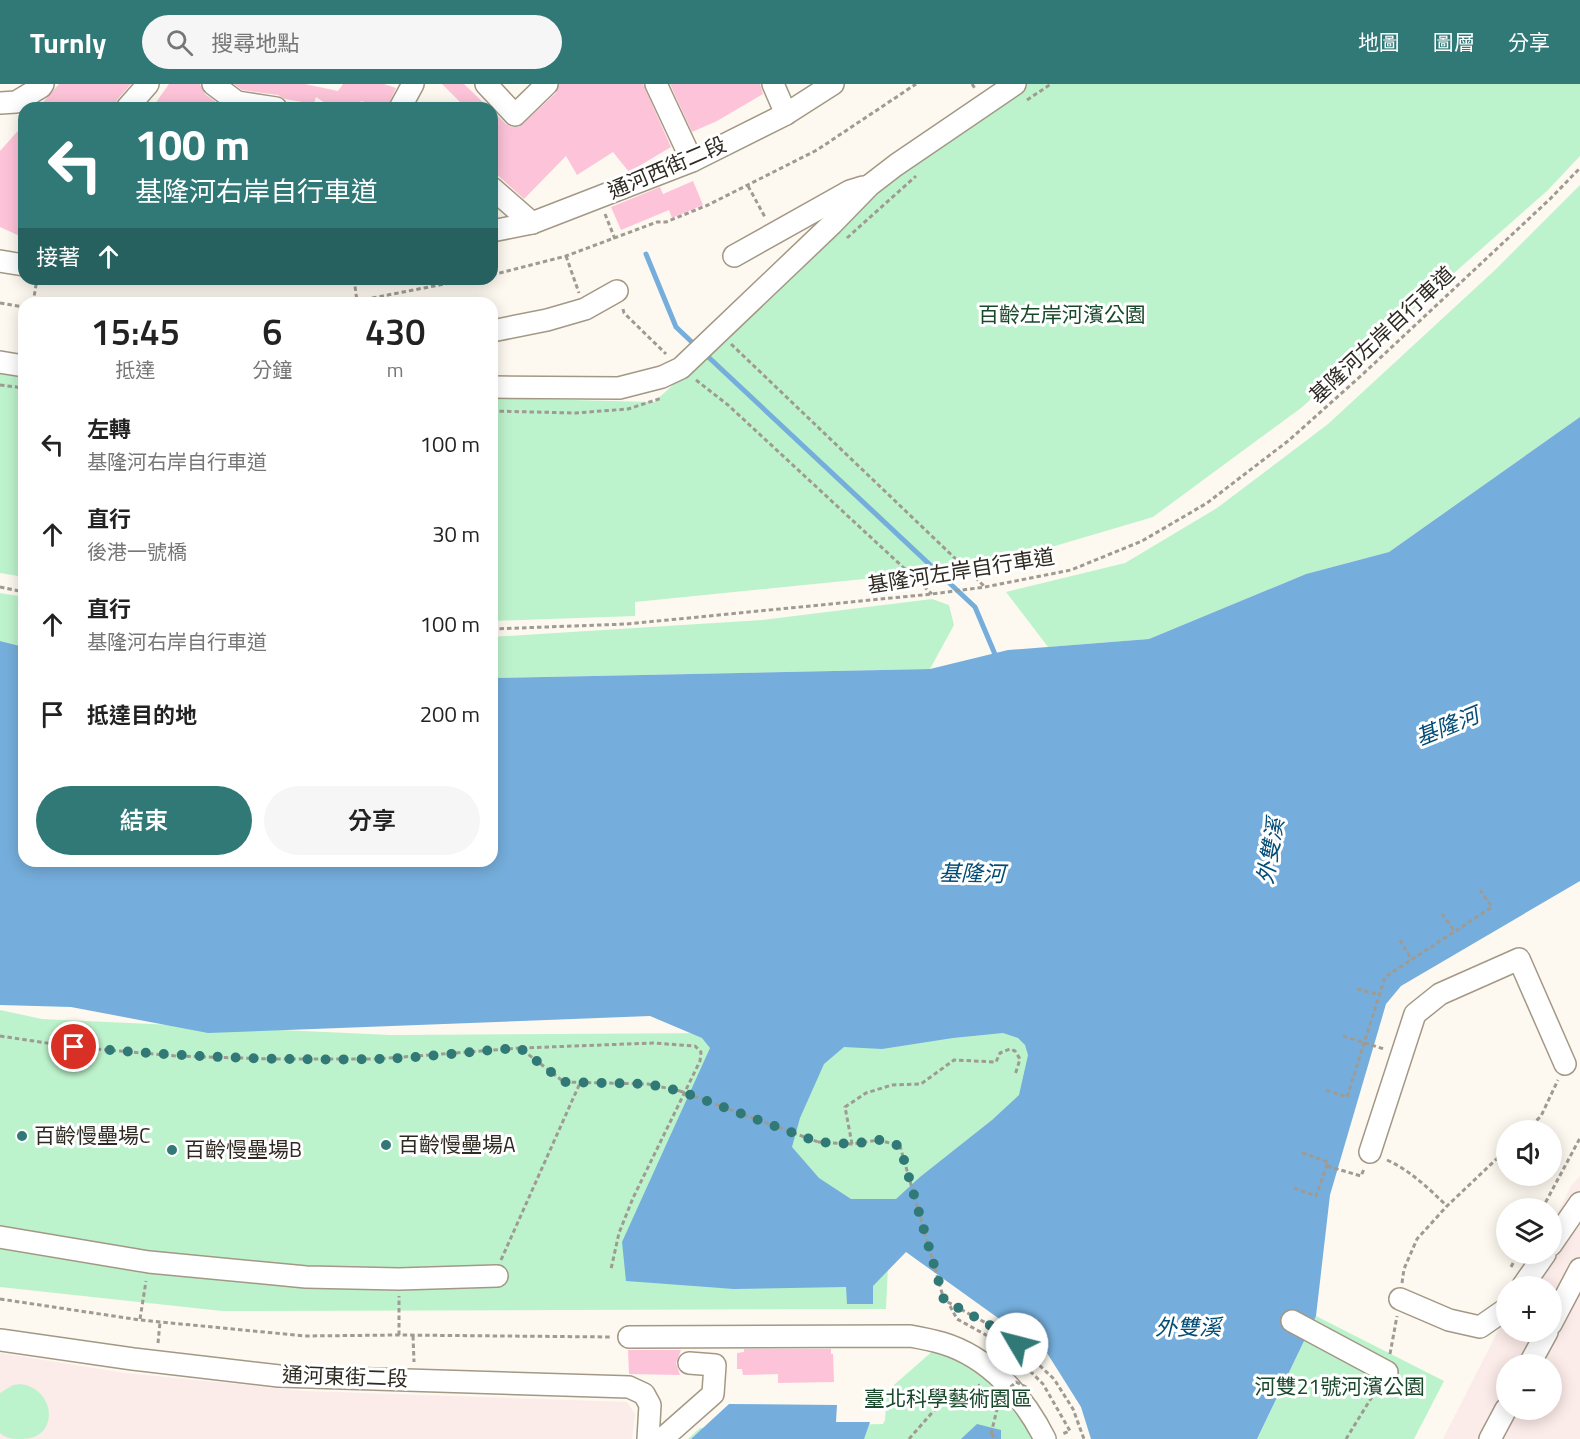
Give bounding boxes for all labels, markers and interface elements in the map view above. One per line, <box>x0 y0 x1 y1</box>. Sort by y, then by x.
search box <box>142 15 562 69</box>
text: Turnly <box>30 21 106 64</box>
icon: search <box>163 26 196 59</box>
text: 搜尋地點 <box>211 26 299 60</box>
text: 地圖 <box>1358 26 1400 58</box>
text: 圖層 <box>1433 26 1475 58</box>
text: 分享 <box>1508 26 1550 58</box>
text: 100 m <box>135 112 250 176</box>
icon: left <box>36 126 114 204</box>
street label: 通河西街二段 <box>602 128 731 206</box>
text: 基隆河右岸自行車道 <box>135 170 378 211</box>
text: 接著 <box>36 240 80 274</box>
icon: ahead <box>92 240 125 273</box>
street label: 基隆河左岸自行車道 <box>1301 258 1461 410</box>
park label: 百齡左岸河濱公園 <box>978 298 1146 330</box>
text: 15:45 <box>91 304 180 359</box>
text: 6 <box>262 304 282 359</box>
text: 430 <box>365 304 425 359</box>
text: 抵達 <box>115 354 155 385</box>
text: 分鐘 <box>252 354 292 385</box>
text: m <box>387 354 404 385</box>
text: 左轉 <box>87 412 131 446</box>
text: 100 m <box>420 427 480 461</box>
icon: left <box>36 428 69 461</box>
text: 基隆河右岸自行車道 <box>87 446 267 477</box>
text: 直行 <box>87 502 131 536</box>
text: 30 m <box>432 517 480 551</box>
icon: ahead <box>36 518 69 551</box>
text: 後港一號橋 <box>87 536 187 567</box>
street label: 基隆河左岸自行車道 <box>865 539 1057 601</box>
text: 直行 <box>87 592 131 626</box>
text: 100 m <box>420 607 480 641</box>
icon: ahead <box>36 608 69 641</box>
text: 基隆河右岸自行車道 <box>87 626 267 657</box>
water label: 基隆河 <box>1410 696 1488 754</box>
text: 200 m <box>420 697 480 731</box>
icon: arrive <box>36 698 69 731</box>
text: 抵達目的地 <box>87 698 197 732</box>
button: 結束 <box>36 786 252 855</box>
button: 分享 <box>264 786 480 855</box>
water label: 外雙溪 <box>1248 813 1293 886</box>
water label: 基隆河 <box>939 855 1009 891</box>
pin <box>48 1021 99 1072</box>
icon: arrive <box>57 1030 90 1063</box>
place label: 百齡慢壘場C <box>34 1119 150 1151</box>
map controls <box>1496 1120 1562 1420</box>
button: sound <box>1496 1120 1562 1186</box>
place label: 百齡慢壘場A <box>398 1128 516 1160</box>
marker: 百齡慢壘場C <box>15 1129 29 1143</box>
place label: 百齡慢壘場B <box>184 1133 302 1165</box>
marker: 百齡慢壘場A <box>379 1138 393 1152</box>
marker: 百齡慢壘場B <box>165 1143 179 1157</box>
button: layers <box>1496 1198 1562 1264</box>
button: + <box>1496 1276 1562 1342</box>
water label: 外雙溪 <box>1155 1310 1224 1344</box>
position arrow <box>985 1312 1049 1376</box>
button: − <box>1496 1354 1562 1420</box>
street label: 通河東街二段 <box>282 1358 409 1394</box>
park label: 河雙21號河濱公園 <box>1255 1370 1425 1402</box>
park label: 臺北科學藝術園區 <box>864 1382 1032 1414</box>

